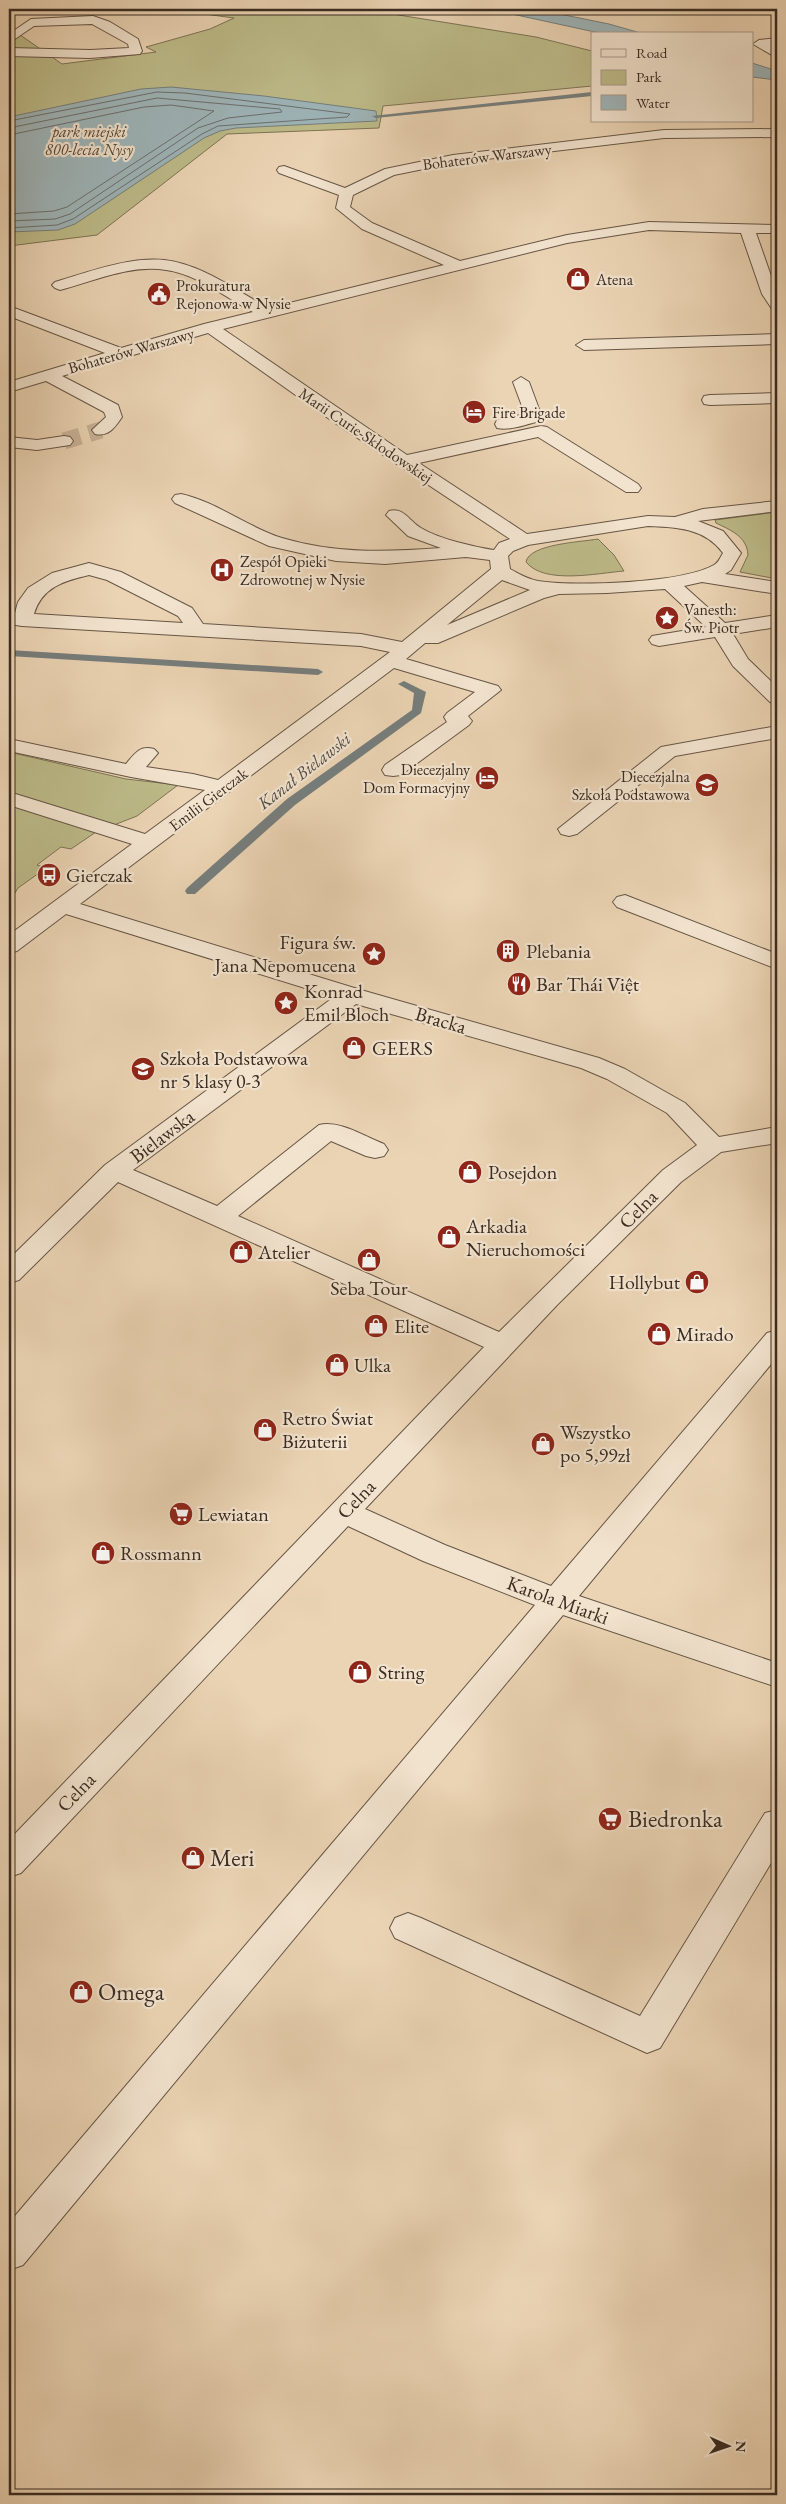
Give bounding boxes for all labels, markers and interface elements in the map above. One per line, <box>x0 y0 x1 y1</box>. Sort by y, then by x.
legend <box>591 32 754 122</box>
text: Road <box>636 43 668 62</box>
text: Park <box>636 67 663 86</box>
text: Water <box>636 93 670 112</box>
park label: park miejski 800-lecia Nysy <box>45 121 133 160</box>
street label: Bohaterów Warszawy <box>421 138 554 175</box>
shop icon: Atena <box>565 266 591 292</box>
place label: Atena <box>595 269 634 290</box>
place label: Prokuratura Rejonowa w Nysie <box>176 275 291 314</box>
public building icon: Prokuratura Rejonowa w Nysie <box>146 281 172 307</box>
street label: Bohaterów Warszawy <box>66 322 198 379</box>
street label: Marii Curie-Skłodowskiej <box>295 383 437 488</box>
hotel icon: Fire Brigade <box>461 399 487 425</box>
place label: Fire Brigade <box>492 402 565 423</box>
place label: Zespół Opieki Zdrowotnej w Nysie <box>240 551 365 590</box>
hospital icon: Zespół Opieki Zdrowotnej w Nysie <box>209 557 235 583</box>
place label: Vanesth: Św. Piotr <box>684 599 740 638</box>
place icon: Vanesth: Św. Piotr <box>654 605 680 631</box>
water label: Kanał Bielawski <box>252 726 356 815</box>
place label: Diecezjalny Dom Formacyjny <box>363 759 471 798</box>
street label: Emilii Gierczak <box>165 763 252 836</box>
hotel icon: Diecezjalny Dom Formacyjny <box>474 765 500 791</box>
place label: Diecezjalna Szkoła Podstawowa <box>572 766 691 805</box>
school or university icon: Diecezjalna Szkoła Podstawowa <box>694 772 720 798</box>
bus stop icon: Gierczak <box>36 862 62 888</box>
place label: Gierczak <box>66 862 133 888</box>
place label: Figura św. Jana Nepomucena <box>213 929 356 978</box>
building icon: Plebania <box>495 938 521 964</box>
place label: Plebania <box>526 938 591 964</box>
place icon: Figura św. Jana Nepomucena <box>361 941 387 967</box>
restaurant icon: Bar Thái Việt <box>506 971 532 997</box>
place label: Bar Thái Việt <box>536 971 640 997</box>
place label: Konrad Emil Bloch <box>304 978 389 1027</box>
place icon: Konrad Emil Bloch <box>273 990 299 1016</box>
street label: Bracka <box>412 1000 470 1040</box>
shop icon: GEERS <box>341 1035 367 1061</box>
place label: GEERS <box>372 1035 433 1061</box>
place label: Szkoła Podstawowa nr 5 klasy 0-3 <box>160 1045 308 1094</box>
school or university icon: Szkoła Podstawowa nr 5 klasy 0-3 <box>130 1056 156 1082</box>
street label: Bielawska <box>124 1103 200 1169</box>
shop icon: Posejdon <box>457 1159 483 1185</box>
place label: Posejdon <box>488 1159 558 1185</box>
street label: Celna <box>613 1184 663 1234</box>
place label: Arkadia Nieruchomości <box>465 1213 585 1262</box>
shop icon: Arkadia Nieruchomości <box>436 1224 462 1250</box>
shop icon: Atelier <box>228 1239 254 1265</box>
place label: Atelier <box>257 1239 310 1265</box>
shop icon: Seba Tour <box>356 1247 382 1273</box>
place label: Hollybut <box>609 1269 681 1295</box>
shop icon: Hollybut <box>684 1269 710 1295</box>
place label: Seba Tour <box>330 1275 408 1301</box>
shop icon: Elite <box>363 1313 389 1339</box>
place label: Elite <box>394 1313 429 1339</box>
shop icon: Mirado <box>646 1321 672 1347</box>
place label: Mirado <box>676 1321 734 1347</box>
shop icon: Ulka <box>324 1352 350 1378</box>
place label: Ulka <box>354 1352 391 1378</box>
place label: Retro Świat Biżuterii <box>282 1405 374 1454</box>
shop icon: Retro Świat Biżuterii <box>252 1417 278 1443</box>
place label: Wszystko po 5,99zł <box>560 1419 631 1468</box>
shop icon: Wszystko po 5,99zł <box>530 1431 556 1457</box>
street label: Celna <box>331 1474 381 1524</box>
supermarket icon: Lewiatan <box>168 1501 194 1527</box>
place label: Lewiatan <box>198 1501 269 1527</box>
shop icon: Rossmann <box>90 1540 116 1566</box>
place label: Rossmann <box>120 1540 202 1566</box>
street label: Karola Miarki <box>504 1570 613 1630</box>
shop icon: String <box>347 1659 373 1685</box>
place label: String <box>378 1659 425 1685</box>
street label: Celna <box>51 1767 101 1817</box>
place label: Biedronka <box>628 1803 723 1834</box>
supermarket icon: Biedronka <box>597 1806 623 1832</box>
place label: Meri <box>210 1842 255 1873</box>
shop icon: Meri <box>180 1845 206 1871</box>
place label: Omega <box>98 1976 165 2007</box>
shop icon: Omega <box>68 1979 94 2005</box>
north arrow <box>704 2422 754 2472</box>
text: N <box>732 2440 750 2453</box>

